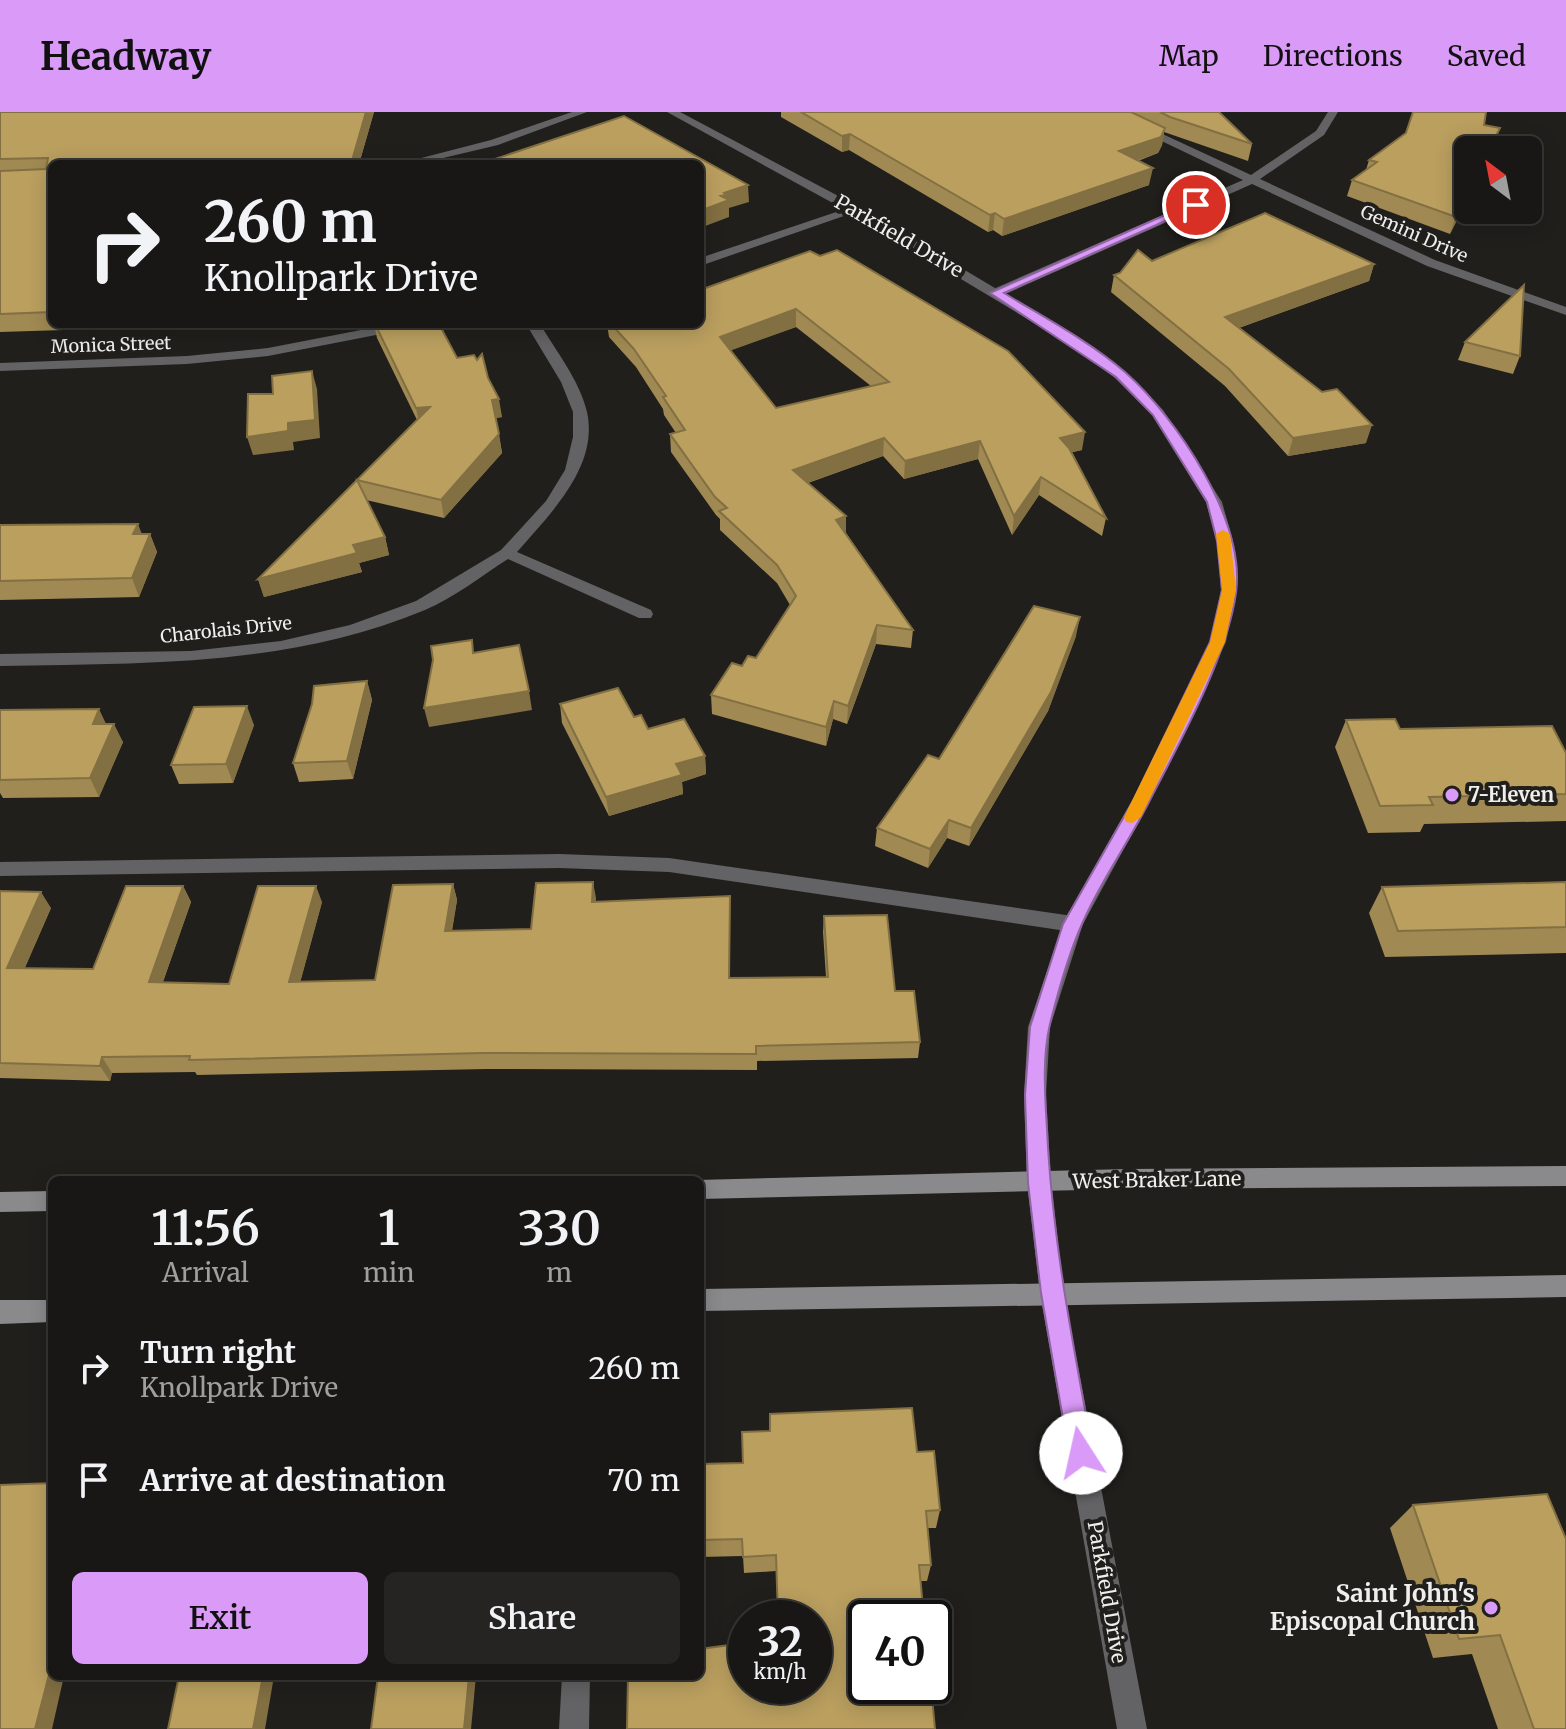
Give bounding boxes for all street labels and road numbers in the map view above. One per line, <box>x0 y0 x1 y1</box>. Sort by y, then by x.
street label: Parkfield Drive <box>831 189 968 282</box>
street label: Gemini Drive <box>1357 200 1472 268</box>
street label: Monica Street <box>50 331 171 358</box>
street label: Charolais Drive <box>159 611 293 648</box>
street label: West Braker Lane <box>1071 1166 1241 1193</box>
street label: Parkfield Drive <box>1083 1519 1132 1665</box>

